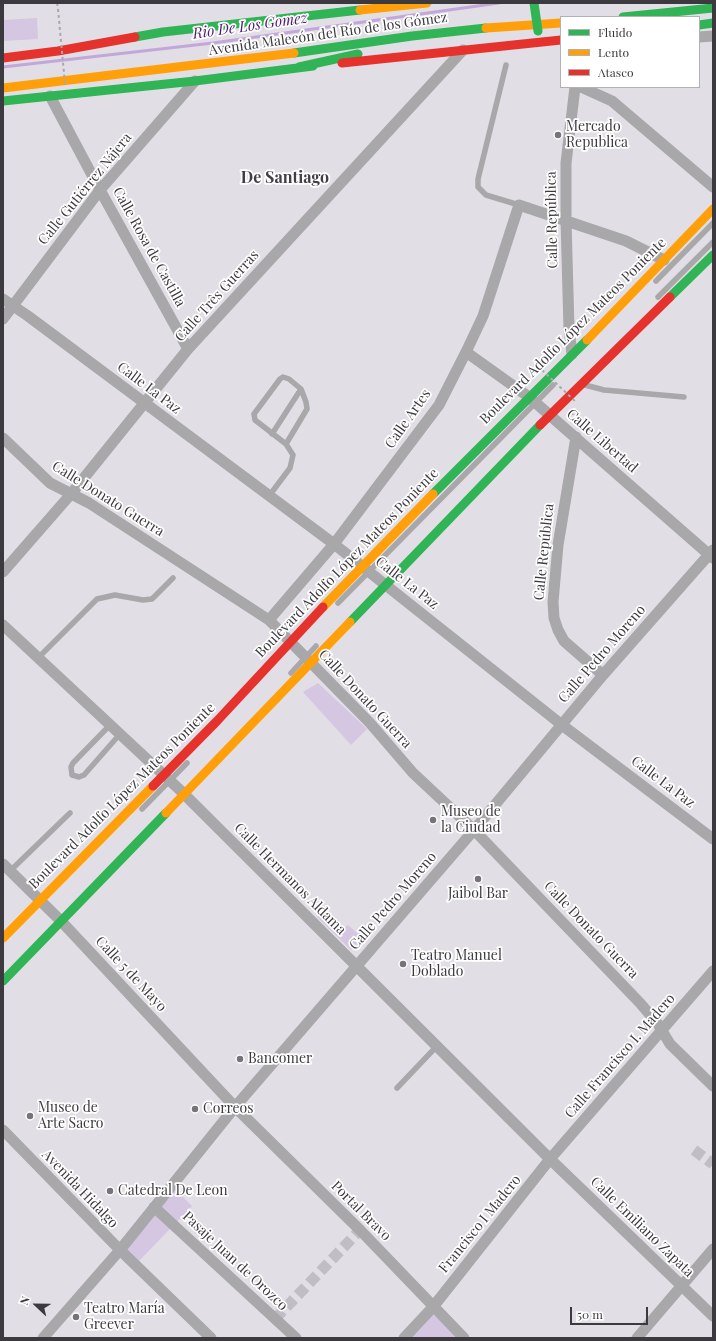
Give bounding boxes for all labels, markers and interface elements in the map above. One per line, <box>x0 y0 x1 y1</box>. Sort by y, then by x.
water label: Rio De Los Gomez <box>192 9 308 43</box>
street label: Avenida Malecón del Río de los Gómez <box>208 9 448 59</box>
legend <box>560 16 700 88</box>
text: Fluido <box>598 24 632 40</box>
text: Lento <box>598 44 629 60</box>
text: Atasco <box>598 64 634 80</box>
place label: Mercado Republica <box>566 119 628 152</box>
street label: Calle Gutiérrez Nájera <box>35 130 135 248</box>
marker: Mercado Republica <box>553 130 563 140</box>
district label: De Santiago <box>241 168 329 188</box>
street label: Calle República <box>543 171 561 269</box>
street label: Calle Rosa de Castilla <box>109 184 189 310</box>
street label: Boulevard Adolfo López Mateos Poniente <box>476 234 670 428</box>
street label: Calle Três Guerras <box>172 247 262 345</box>
street label: Calle La Paz <box>114 359 184 417</box>
street label: Calle Artes <box>382 386 434 452</box>
street label: Calle Libertad <box>563 406 641 476</box>
street label: Calle Donato Guerra <box>49 458 167 540</box>
street label: Boulevard Adolfo López Mateos Poniente <box>252 465 442 661</box>
street label: Calle República <box>531 503 557 601</box>
street label: Calle La Paz <box>372 553 442 613</box>
street label: Calle Pedro Moreno <box>555 602 649 706</box>
street label: Calle Donato Guerra <box>315 646 415 752</box>
street label: Boulevard Adolfo López Mateos Poniente <box>25 699 219 893</box>
street label: Calle La Paz <box>628 753 698 811</box>
place label: Museo de la Ciudad <box>441 804 501 836</box>
marker: Museo de la Ciudad <box>428 815 438 825</box>
street label: Calle Hermanos Aldama <box>231 820 349 938</box>
street label: Calle Pedro Moreno <box>346 849 440 953</box>
marker: Jaibol Bar <box>473 874 483 884</box>
street label: Calle Donato Guerra <box>540 878 642 982</box>
place label: Jaibol Bar <box>448 886 508 902</box>
street label: Calle 5 de Mayo <box>92 933 170 1015</box>
place label: Teatro Manuel Doblado <box>411 948 502 980</box>
marker: Teatro Manuel Doblado <box>398 959 408 969</box>
street label: Calle Francisco I. Madero <box>561 990 679 1122</box>
place label: Bancomer <box>248 1051 312 1067</box>
marker: Bancomer <box>235 1054 245 1064</box>
place label: Museo de Arte Sacro <box>38 1100 104 1132</box>
place label: Correos <box>203 1101 253 1117</box>
marker: Correos <box>190 1104 200 1114</box>
marker: Museo de Arte Sacro <box>25 1111 35 1121</box>
street label: Avenida Hidalgo <box>38 1146 122 1232</box>
street label: Francisco I Madero <box>435 1172 525 1276</box>
street label: Calle Emiliano Zapata <box>587 1173 697 1281</box>
street label: Portal Bravo <box>328 1178 394 1244</box>
place label: Catedral De Leon <box>118 1183 228 1199</box>
marker: Catedral De Leon <box>105 1186 115 1196</box>
street label: Pasaje Juan de Orozco <box>179 1208 291 1314</box>
north arrow <box>16 1285 56 1325</box>
text: N <box>16 1294 33 1307</box>
scale bar <box>572 1299 650 1325</box>
place label: Teatro María Greever <box>84 1301 165 1334</box>
text: 50 m <box>577 1306 603 1322</box>
marker: Teatro María Greever <box>71 1312 81 1322</box>

